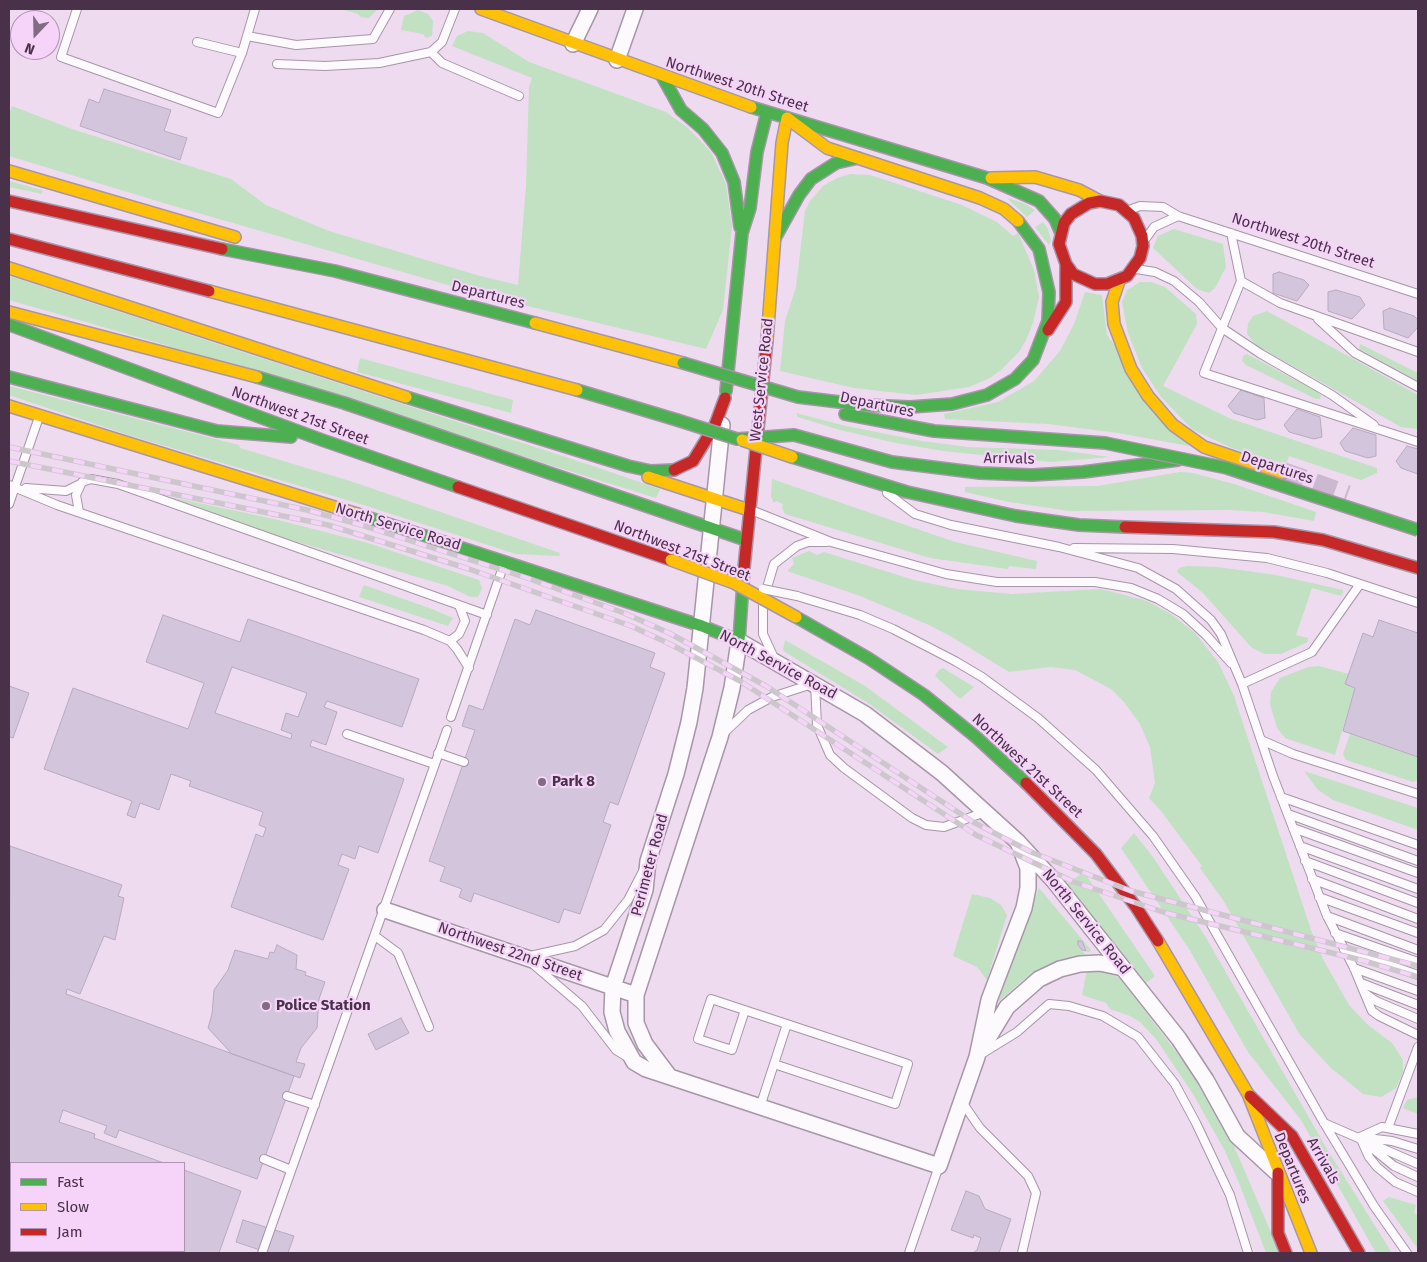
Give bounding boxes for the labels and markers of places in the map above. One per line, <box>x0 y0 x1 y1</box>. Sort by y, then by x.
place label: Park 8 <box>552 773 595 791</box>
marker: Park 8 <box>536 776 548 788</box>
place label: Police Station <box>276 997 371 1015</box>
marker: Police Station <box>260 1000 272 1012</box>

